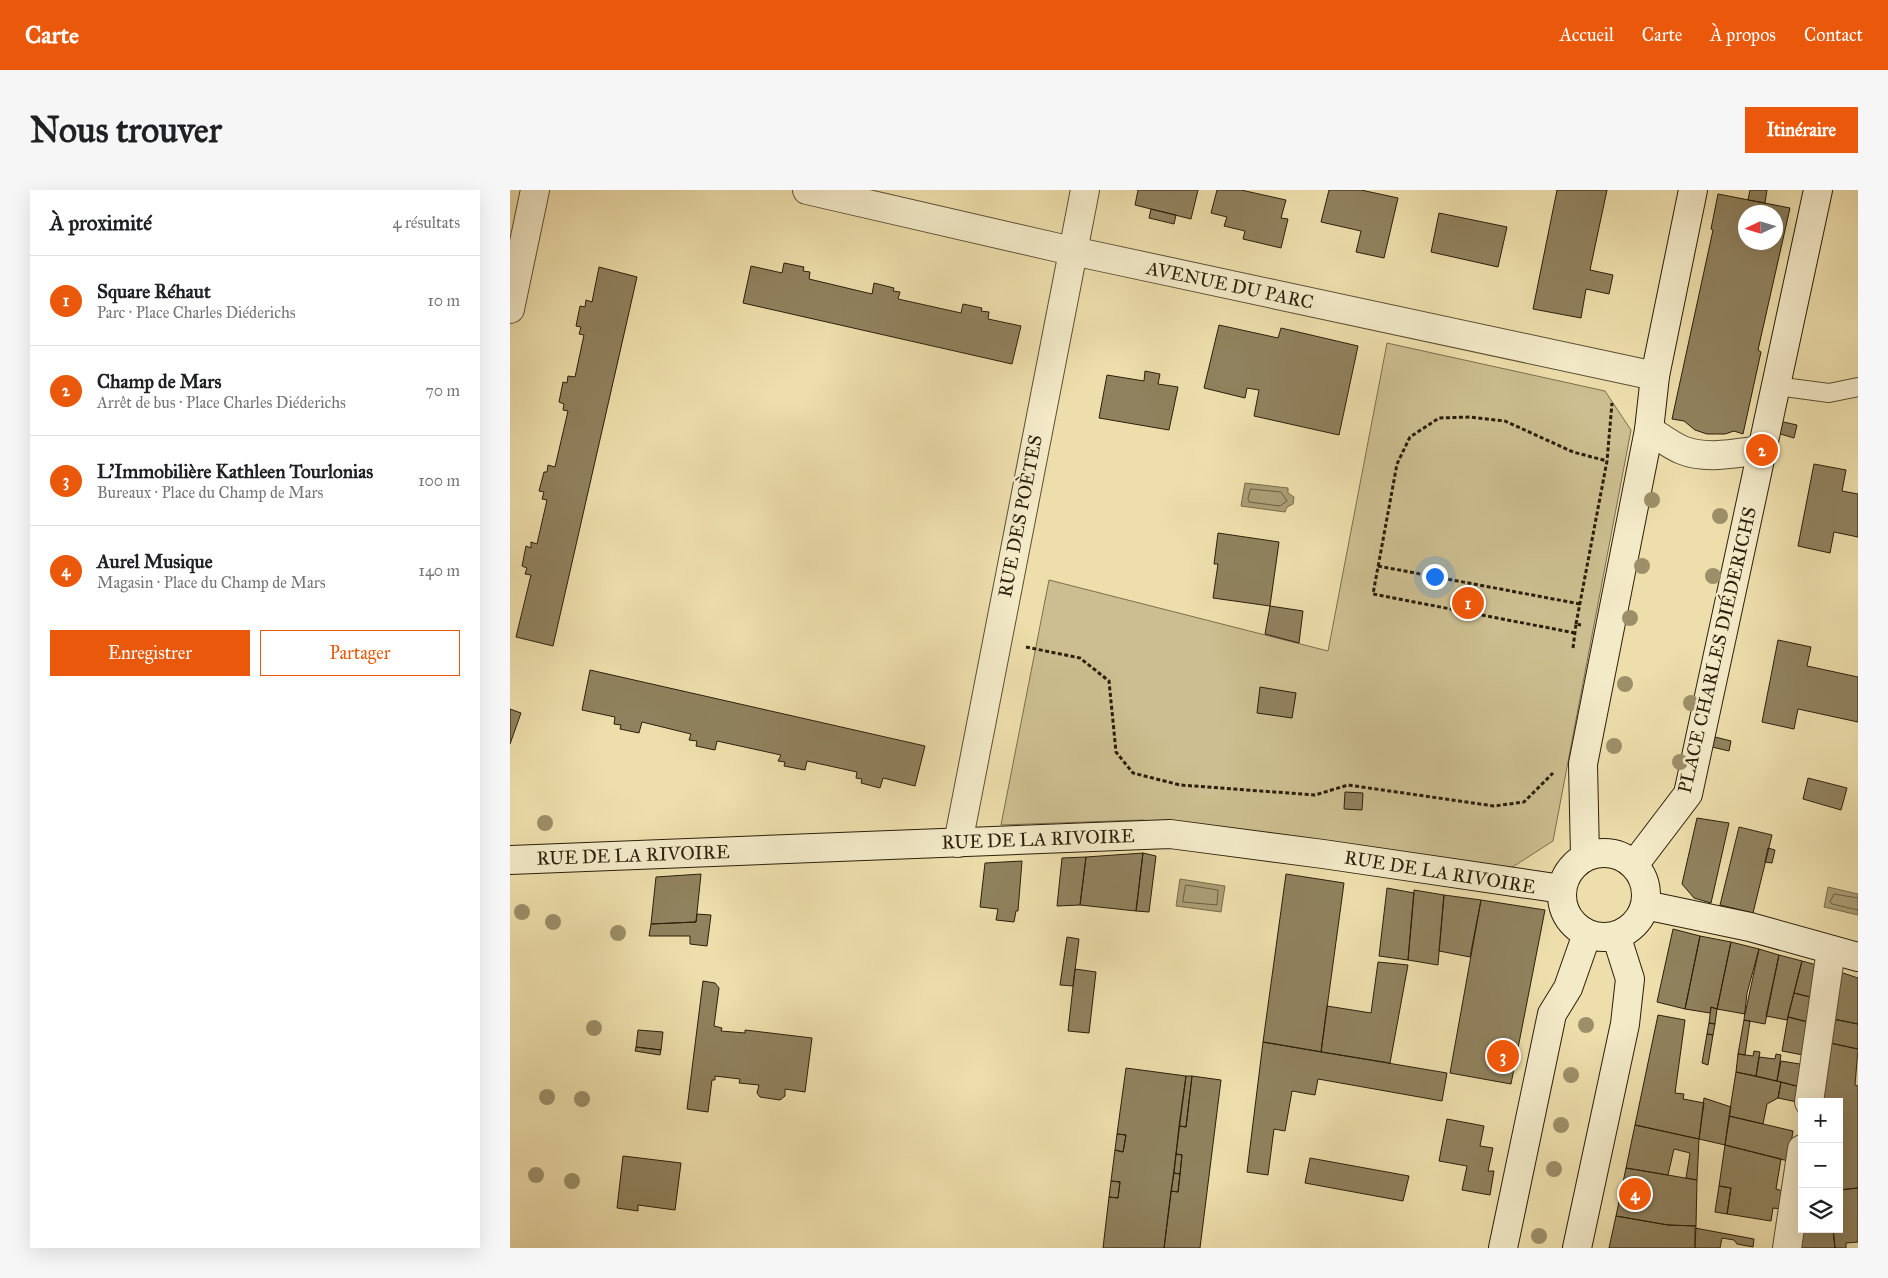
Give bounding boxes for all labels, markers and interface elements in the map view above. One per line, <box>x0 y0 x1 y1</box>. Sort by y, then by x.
text: Carte <box>25 20 79 50</box>
text: Accueil <box>1560 24 1614 46</box>
text: Carte <box>1642 24 1682 46</box>
text: À propos <box>1710 24 1776 46</box>
text: Contact <box>1804 24 1863 46</box>
button: Itinéraire <box>1745 107 1858 153</box>
text: Nous trouver <box>30 109 222 152</box>
north arrow <box>1738 205 1783 250</box>
text: À proximité <box>50 210 152 236</box>
text: 4 résultats <box>393 213 460 232</box>
street label: AVENUE DU PARC <box>1143 256 1316 314</box>
text: Square Réhaut <box>97 280 211 303</box>
text: 1 <box>63 291 69 310</box>
text: 10 m <box>428 291 460 310</box>
text: Parc · Place Charles Diéderichs <box>97 303 296 322</box>
text: Champ de Mars <box>97 370 221 393</box>
text: 2 <box>62 381 70 400</box>
text: 70 m <box>425 381 460 400</box>
text: Arrêt de bus · Place Charles Diéderichs <box>97 393 346 412</box>
pin: 2 <box>1746 431 1778 469</box>
street label: RUE DES POÈTES <box>992 433 1047 599</box>
text: L'Immobilière Kathleen Tourlonias <box>97 460 373 483</box>
text: 3 <box>63 471 69 490</box>
text: 100 m <box>418 471 460 490</box>
text: Bureaux · Place du Champ de Mars <box>97 483 323 502</box>
street label: PLACE CHARLES DIÉDERICHS <box>1672 504 1761 795</box>
text: Aurel Musique <box>97 550 213 573</box>
text: 4 <box>62 561 70 580</box>
text: 140 m <box>419 561 460 580</box>
your location <box>1422 564 1448 590</box>
text: Magasin · Place du Champ de Mars <box>97 573 326 592</box>
pin: 1 <box>1452 584 1484 622</box>
button: Enregistrer <box>50 630 250 676</box>
button: Partager <box>260 630 460 676</box>
street label: RUE DE LA RIVOIRE <box>941 824 1135 854</box>
street label: RUE DE LA RIVOIRE <box>536 840 730 870</box>
street label: RUE DE LA RIVOIRE <box>1343 846 1538 899</box>
pin: 3 <box>1487 1037 1519 1075</box>
map controls <box>1798 1098 1843 1233</box>
button: + <box>1798 1098 1843 1143</box>
button: − <box>1798 1143 1843 1188</box>
pin: 4 <box>1619 1175 1651 1213</box>
button: layers <box>1798 1188 1843 1233</box>

